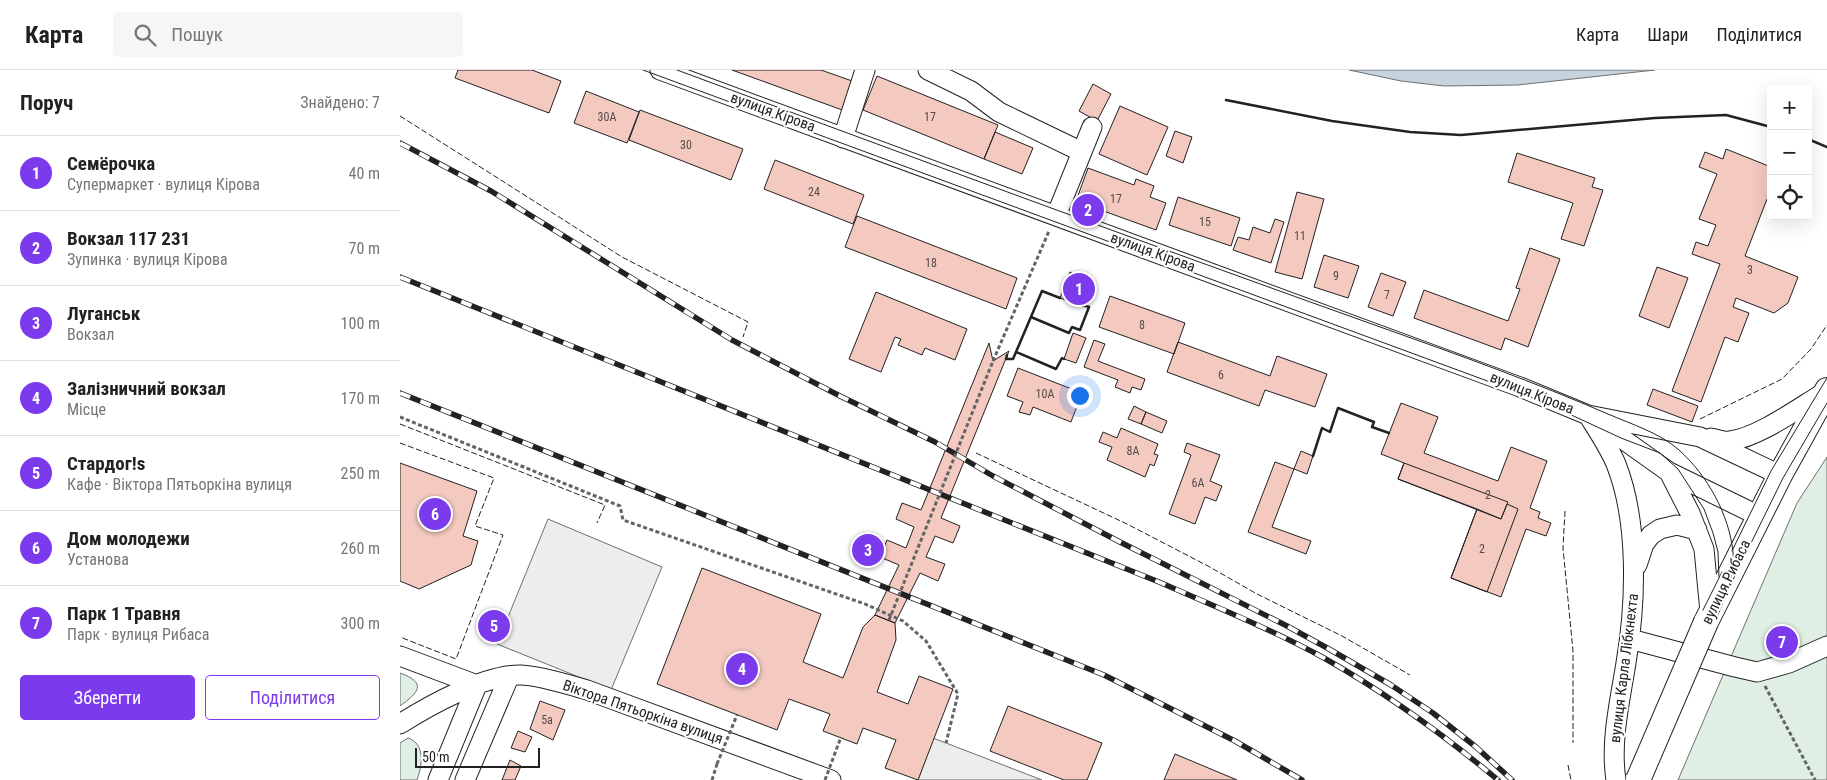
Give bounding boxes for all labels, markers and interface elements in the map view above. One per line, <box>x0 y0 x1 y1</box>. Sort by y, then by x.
search box <box>113 12 463 57</box>
text: Карта <box>25 21 83 49</box>
icon: search <box>131 21 159 49</box>
text: Пошук <box>171 23 223 46</box>
text: Карта <box>1576 24 1619 45</box>
text: Шари <box>1647 24 1688 45</box>
text: Поділитися <box>1716 24 1802 45</box>
map controls <box>1767 85 1812 220</box>
button: + <box>1767 85 1812 130</box>
street label: вулиця Кірова <box>728 88 818 136</box>
text: Поруч <box>20 91 73 115</box>
text: Знайдено: 7 <box>300 93 380 112</box>
house number: 30А <box>598 110 616 124</box>
house number: 17 <box>924 110 936 124</box>
button: − <box>1767 130 1812 175</box>
house number: 30 <box>680 138 692 152</box>
text: Семёрочка <box>67 152 155 175</box>
text: 1 <box>32 164 40 183</box>
text: 40 m <box>348 164 380 183</box>
text: Супермаркет · вулиця Кірова <box>67 175 260 194</box>
button: locate <box>1767 175 1812 220</box>
house number: 24 <box>808 185 820 199</box>
pin: 2 <box>1072 191 1104 229</box>
house number: 17 <box>1110 192 1122 206</box>
house number: 15 <box>1199 215 1211 229</box>
text: Вокзал 117 231 <box>67 227 190 250</box>
street label: вулиця Кірова <box>1108 228 1198 276</box>
house number: 11 <box>1294 229 1306 243</box>
text: 2 <box>32 239 40 258</box>
text: 70 m <box>348 239 380 258</box>
text: Зупинка · вулиця Кірова <box>67 250 228 269</box>
house number: 18 <box>925 256 937 270</box>
house number: 3 <box>1747 263 1753 277</box>
house number: 9 <box>1333 269 1339 283</box>
pin: 1 <box>1063 270 1095 308</box>
house number: 7 <box>1384 288 1390 302</box>
text: Луганськ <box>67 302 140 325</box>
text: 3 <box>32 314 40 333</box>
text: 100 m <box>341 314 380 333</box>
house number: 8 <box>1139 318 1145 332</box>
text: Вокзал <box>67 325 114 344</box>
house number: 6 <box>1218 368 1224 382</box>
street label: вулиця Кірова <box>1487 368 1577 418</box>
text: Залізничний вокзал <box>67 377 226 400</box>
your location <box>1067 383 1093 409</box>
house number: 10А <box>1036 387 1054 401</box>
text: 4 <box>32 389 40 408</box>
text: 170 m <box>341 389 380 408</box>
text: Місце <box>67 400 106 419</box>
house number: 8А <box>1127 444 1140 458</box>
text: Стардог!s <box>67 452 145 475</box>
text: 5 <box>32 464 40 483</box>
text: 250 m <box>341 464 380 483</box>
text: Кафе · Віктора Пятьоркіна вулиця <box>67 475 292 494</box>
house number: 6А <box>1192 476 1205 490</box>
house number: 2 <box>1485 488 1491 502</box>
pin: 6 <box>419 495 451 533</box>
text: Дом молодежи <box>67 527 190 550</box>
pin: 3 <box>852 531 884 569</box>
street label: вулиця Рибаса <box>1698 537 1754 627</box>
text: 6 <box>32 539 40 558</box>
text: 260 m <box>341 539 380 558</box>
house number: 2 <box>1479 542 1485 556</box>
text: Установа <box>67 550 129 569</box>
street label: вулиця Карла Лібкнехта <box>1606 592 1642 744</box>
text: Парк 1 Травня <box>67 602 181 625</box>
pin: 5 <box>478 607 510 645</box>
text: 7 <box>32 614 40 633</box>
text: 300 m <box>341 614 380 633</box>
pin: 7 <box>1766 623 1798 661</box>
text: Парк · вулиця Рибаса <box>67 625 209 644</box>
pin: 4 <box>726 650 758 688</box>
button: Зберегти <box>20 675 195 720</box>
button: Поділитися <box>205 675 380 720</box>
street label: Віктора Пятьоркіна вулиця <box>560 676 726 748</box>
house number: 5а <box>541 713 553 727</box>
scale bar <box>415 745 540 768</box>
text: 50 m <box>422 749 450 765</box>

